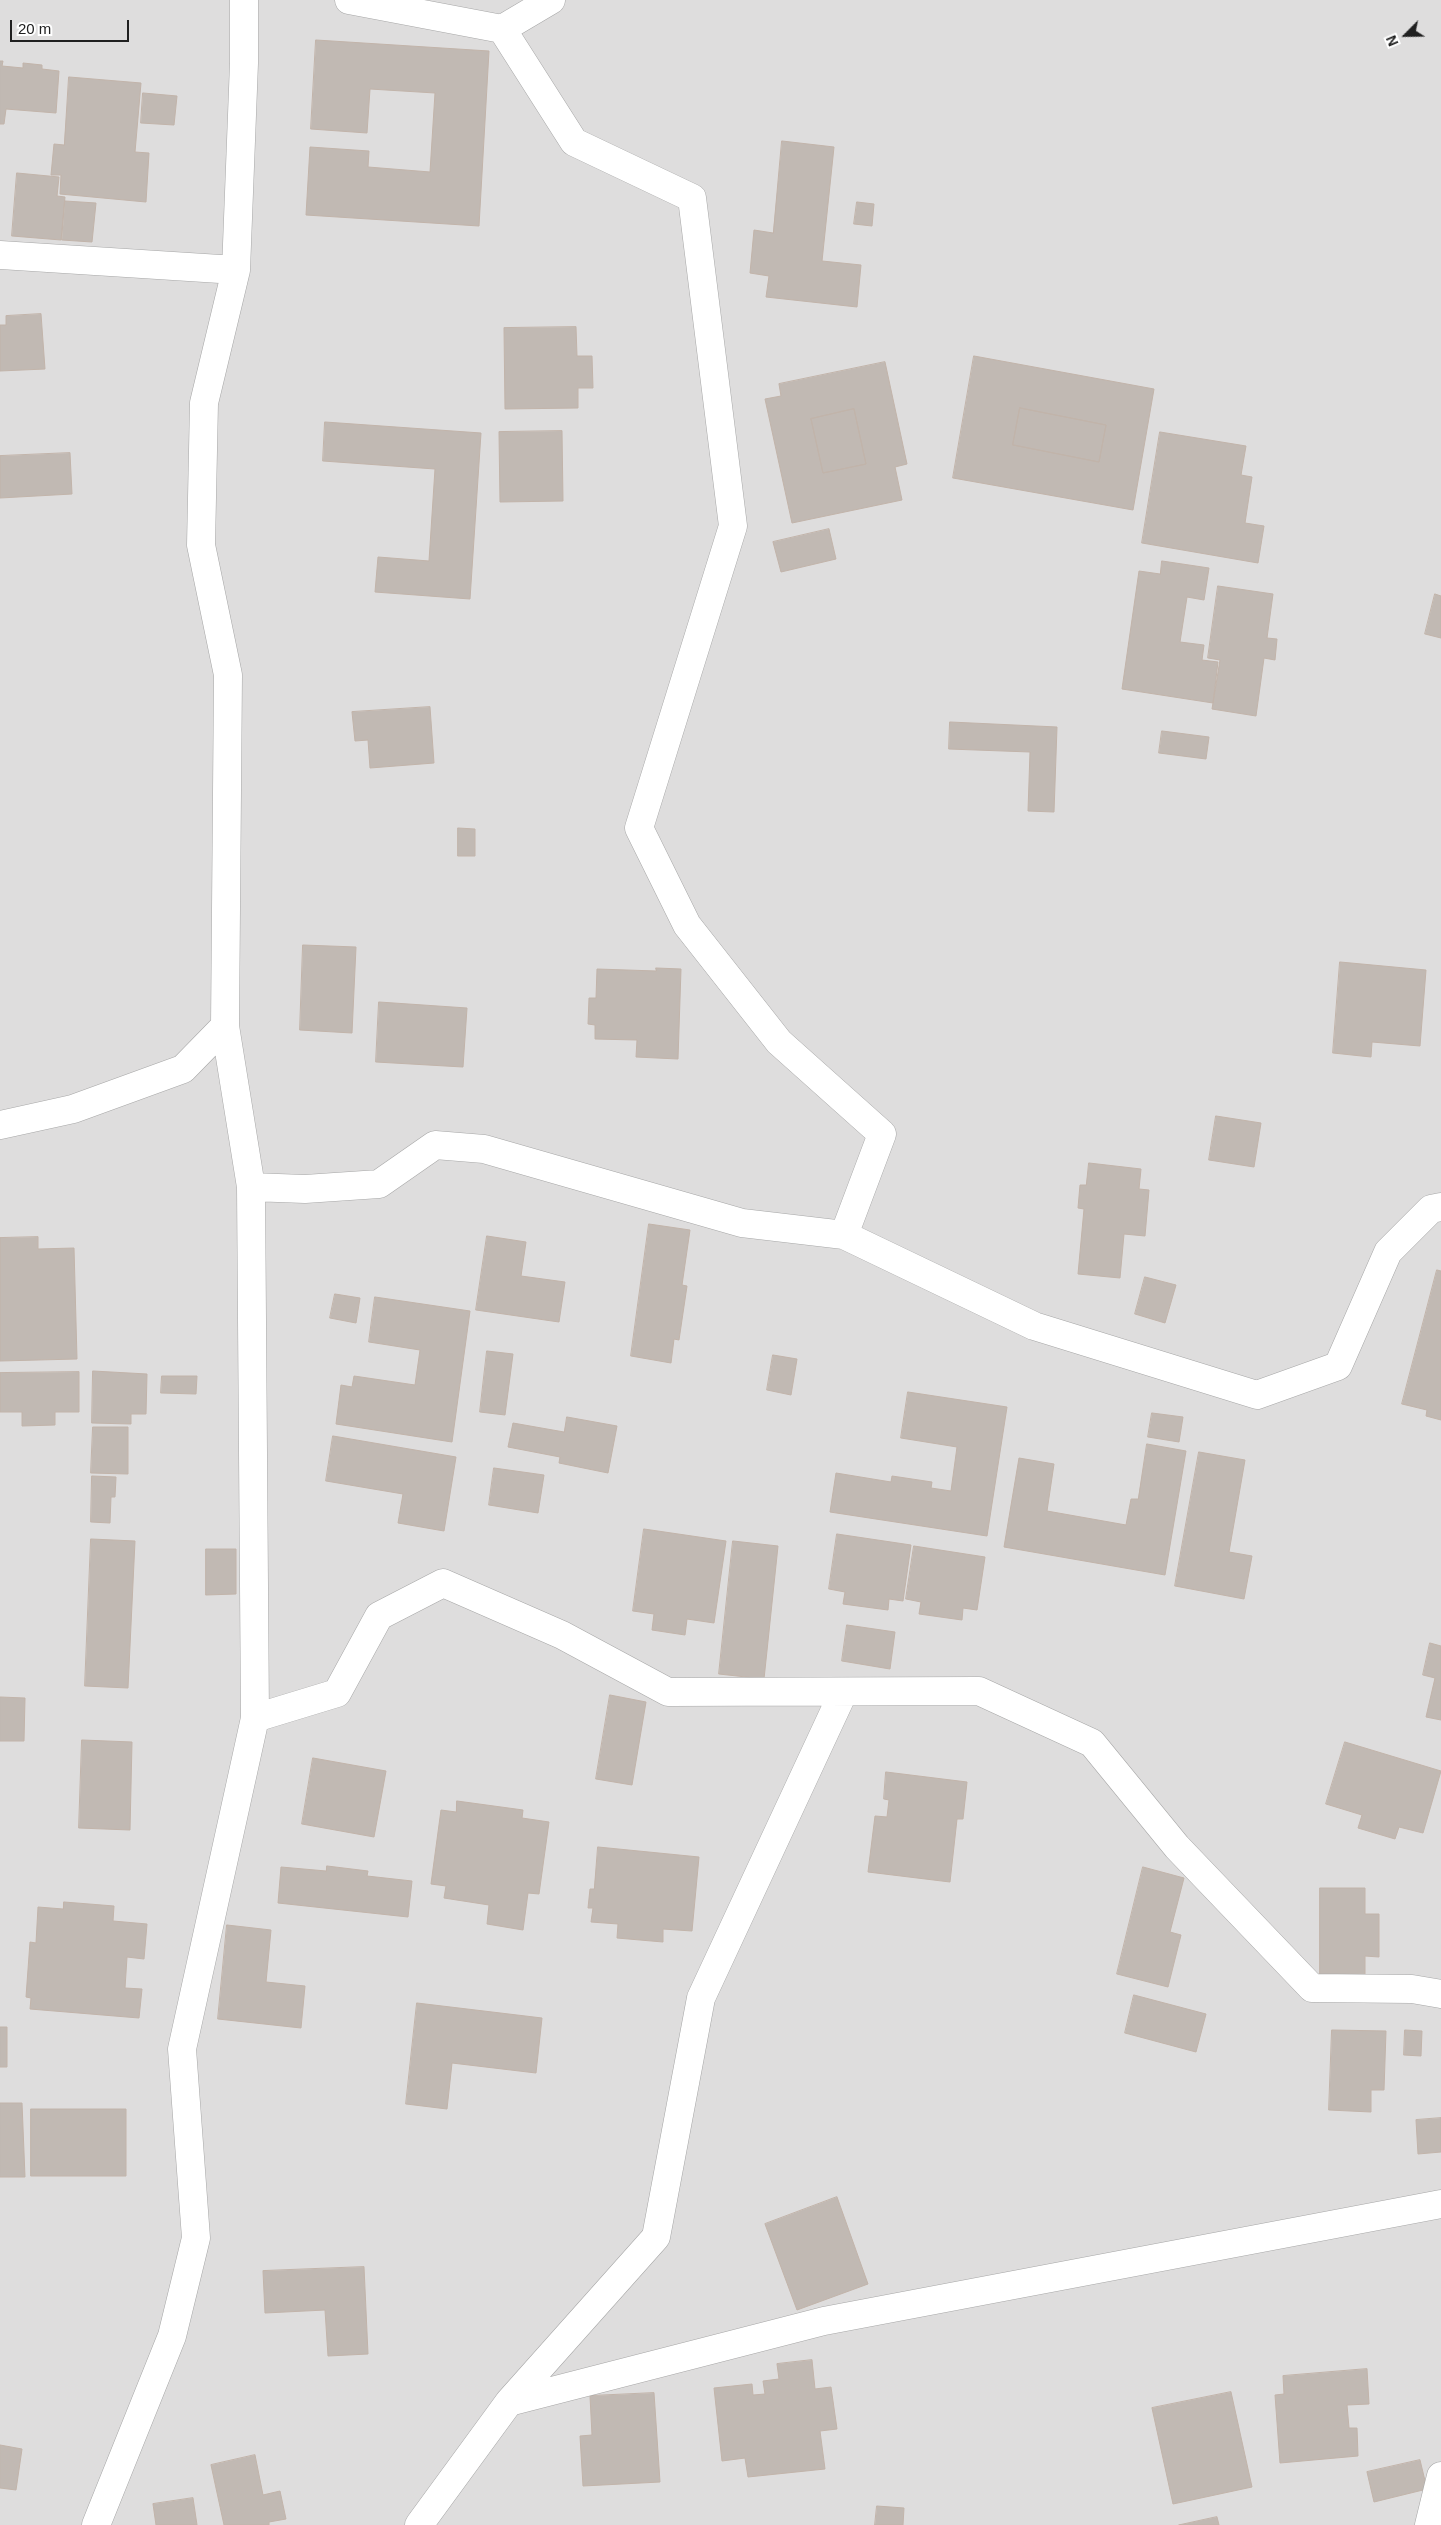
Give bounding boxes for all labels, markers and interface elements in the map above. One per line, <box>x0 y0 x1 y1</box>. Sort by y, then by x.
scale bar <box>12 10 131 42</box>
north arrow <box>1381 10 1431 60</box>
text: 20 m <box>18 20 51 37</box>
text: N <box>1383 33 1402 49</box>

